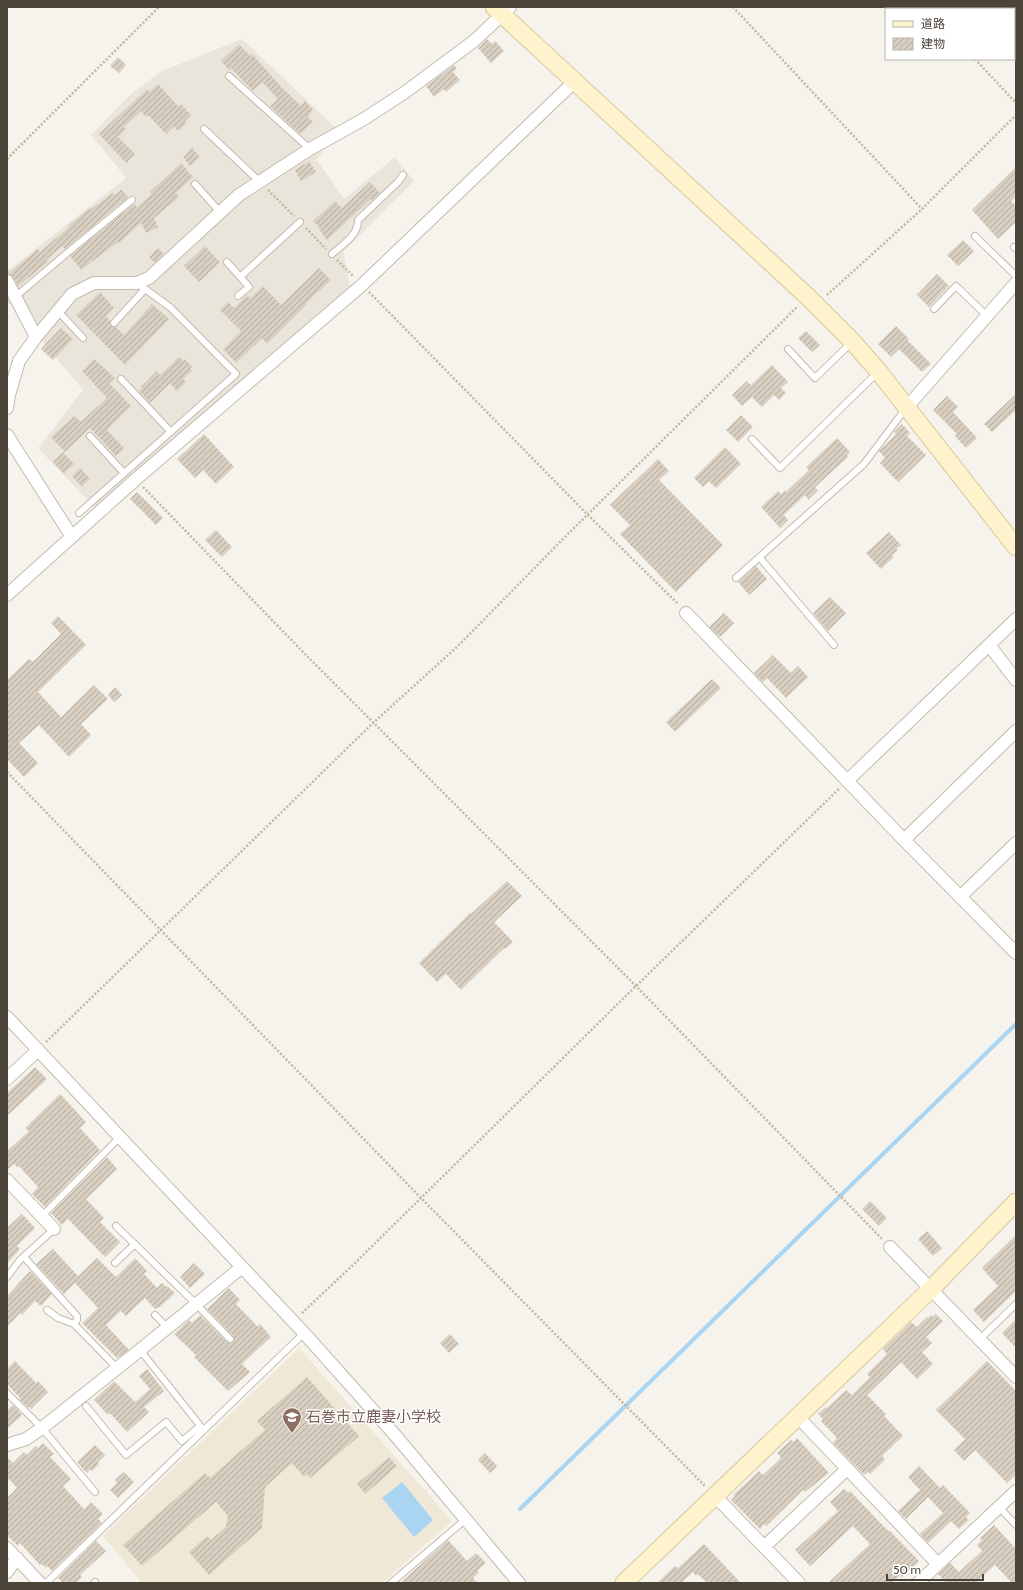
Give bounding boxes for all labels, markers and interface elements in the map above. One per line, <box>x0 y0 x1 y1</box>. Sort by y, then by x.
legend <box>885 8 1015 60</box>
text: 道路 <box>921 16 945 31</box>
text: 建物 <box>921 36 945 51</box>
school or university icon: 石巻市立鹿妻小学校 <box>281 1406 303 1434</box>
place label: 石巻市立鹿妻小学校 <box>306 1408 441 1426</box>
scale bar <box>887 1556 983 1582</box>
text: 50 m <box>893 1562 921 1577</box>

